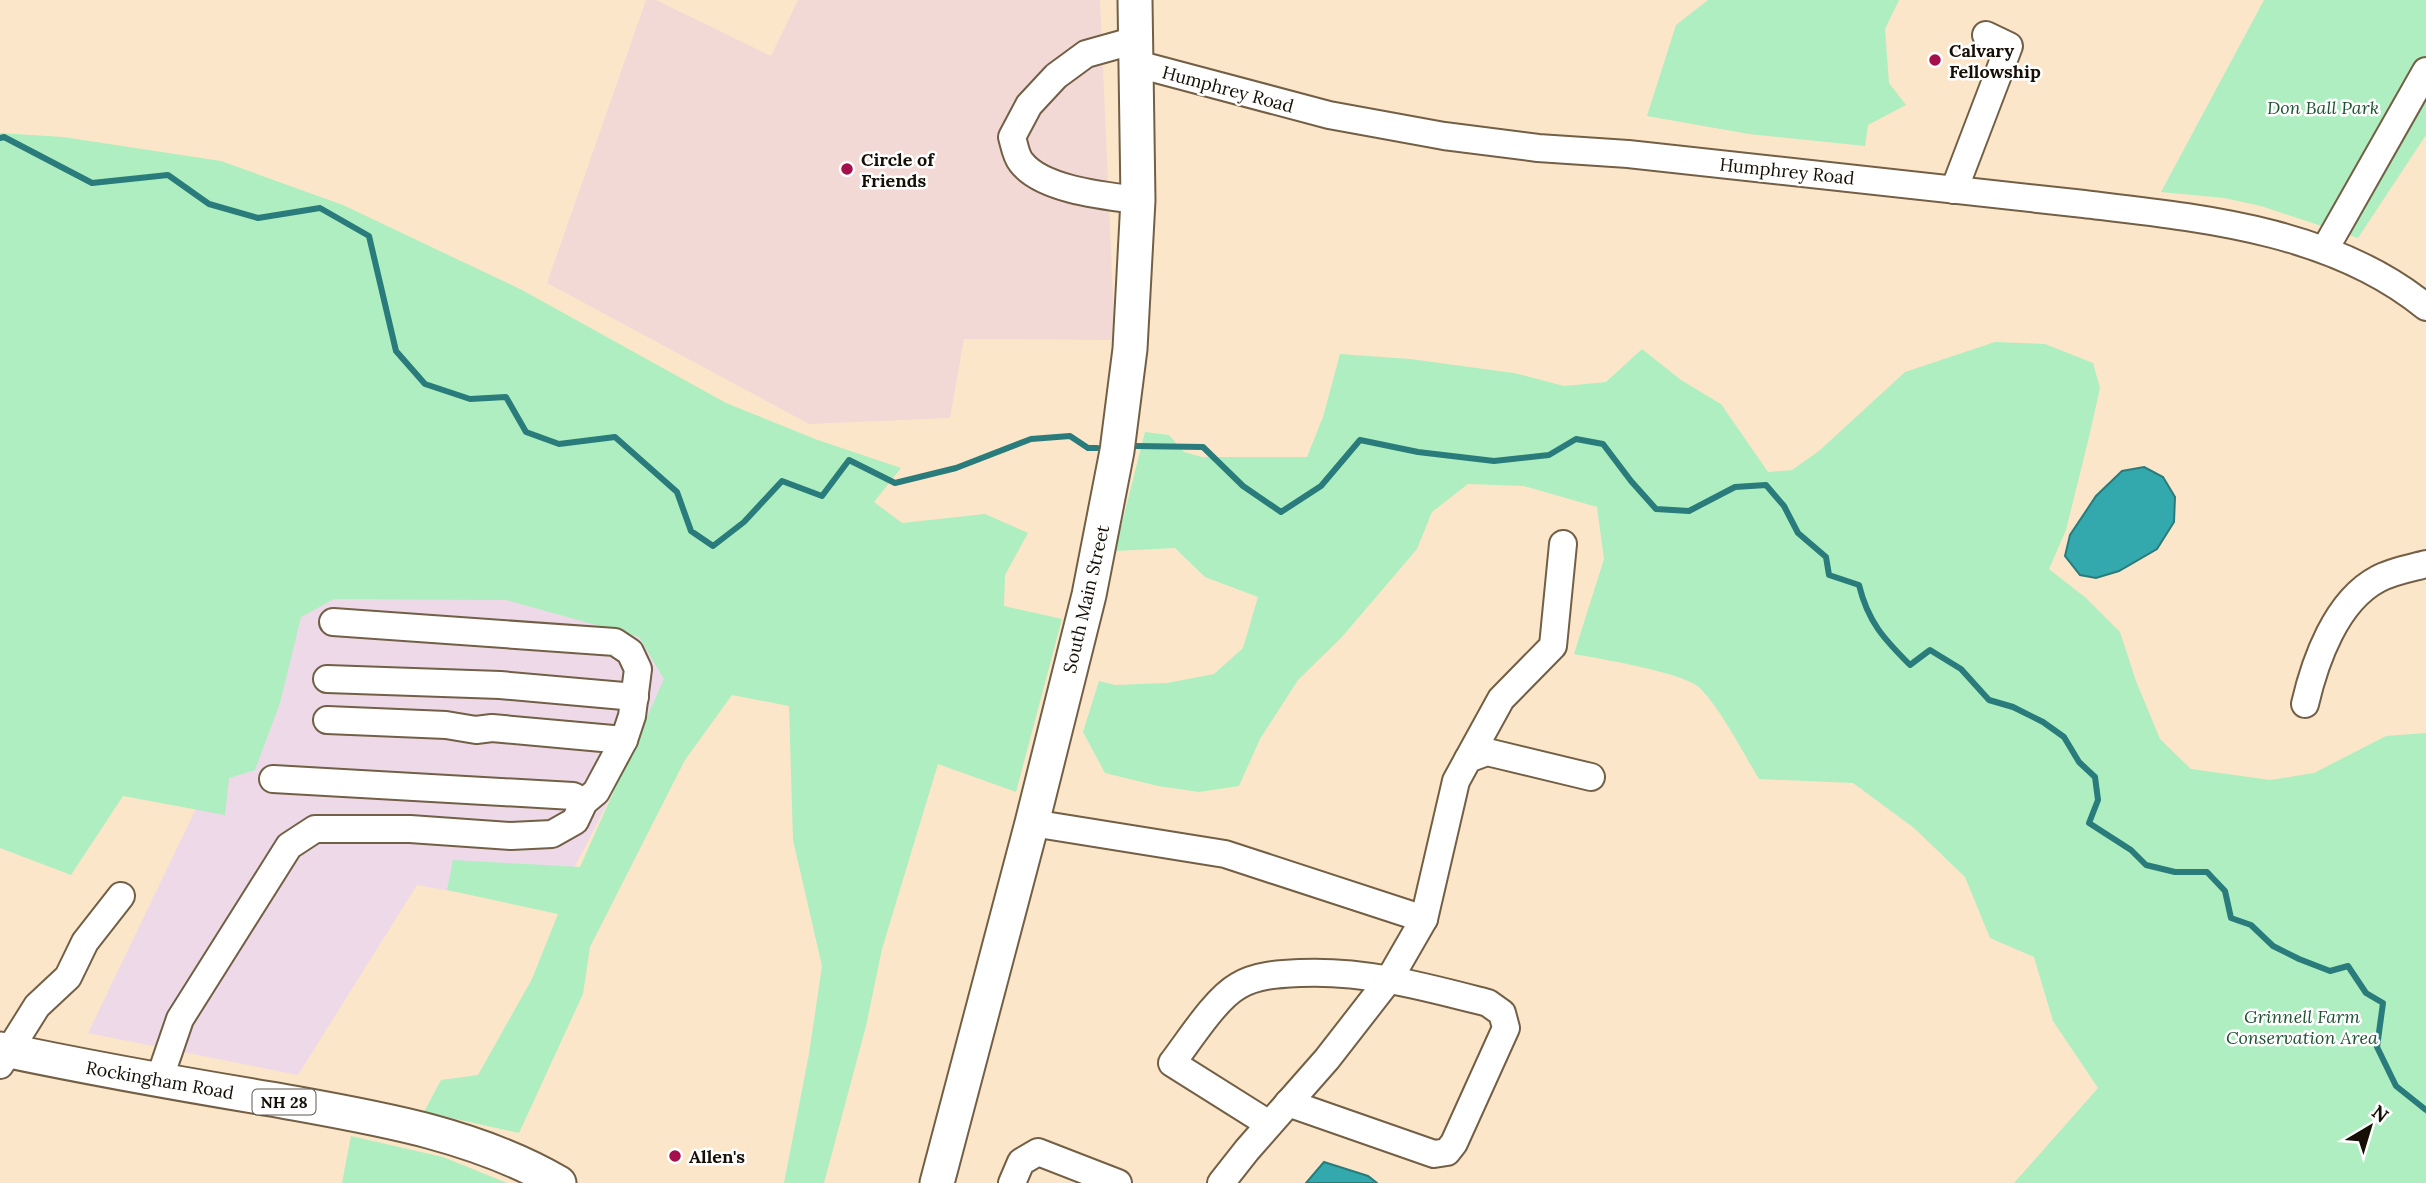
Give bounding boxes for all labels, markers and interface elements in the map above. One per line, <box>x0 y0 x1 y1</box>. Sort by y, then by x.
place label: Calvary Fellowship <box>1949 39 2041 83</box>
marker: Calvary Fellowship <box>1927 52 1943 68</box>
street label: Humphrey Road <box>1160 60 1297 118</box>
park label: Don Ball Park <box>2267 96 2379 119</box>
place label: Circle of Friends <box>861 148 935 192</box>
street label: Humphrey Road <box>1718 152 1856 190</box>
marker: Circle of Friends <box>839 161 855 177</box>
street label: South Main Street <box>1058 523 1114 675</box>
park label: Grinnell Farm Conservation Area <box>2226 1005 2378 1049</box>
street label: Rockingham Road <box>84 1056 236 1104</box>
road number: NH 28 <box>252 1090 316 1114</box>
north arrow <box>2335 1092 2405 1162</box>
text: N <box>2367 1100 2394 1128</box>
place label: Allen's <box>689 1145 745 1168</box>
marker: Allen's <box>667 1148 683 1164</box>

